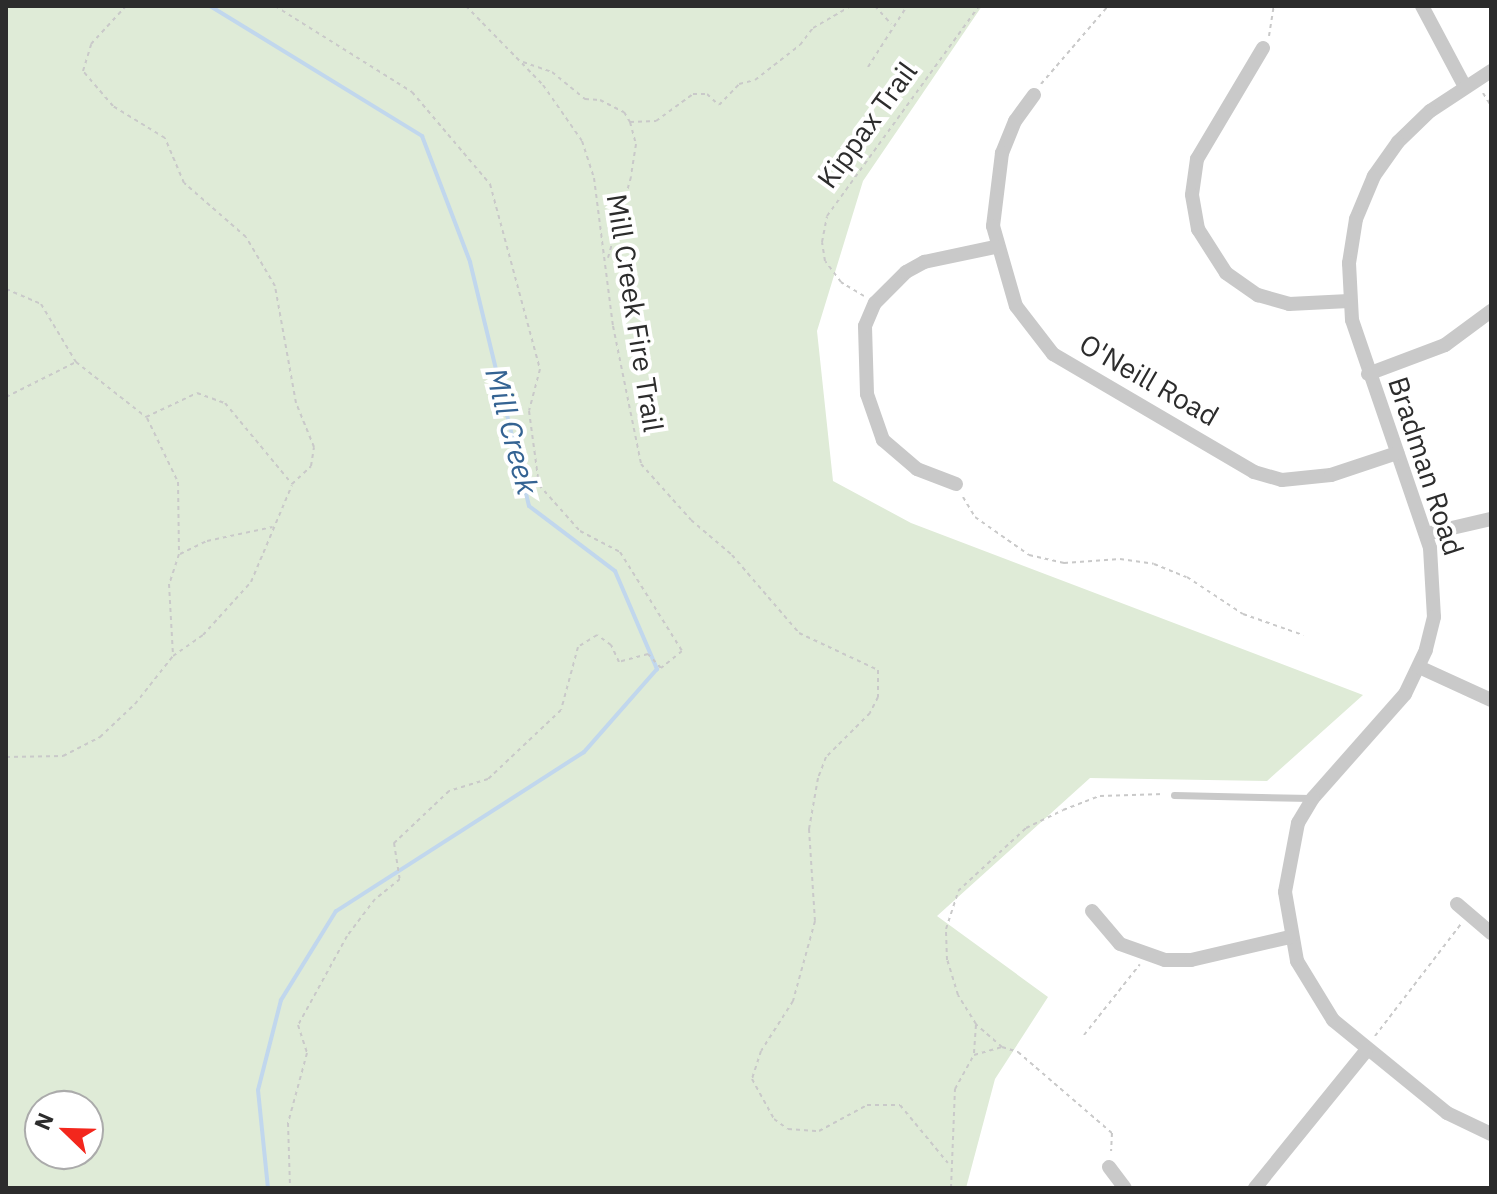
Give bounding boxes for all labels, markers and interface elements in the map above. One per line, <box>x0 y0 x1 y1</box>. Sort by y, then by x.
street label: Kippax Trail <box>810 55 924 195</box>
street label: Mill Creek Fire Trail <box>600 192 670 434</box>
street label: O'Neill Road <box>1074 327 1224 433</box>
water label: Mill Creek <box>478 364 546 498</box>
street label: Bradman Road <box>1381 372 1471 560</box>
north arrow <box>24 1090 104 1170</box>
text: N <box>27 1108 60 1134</box>

